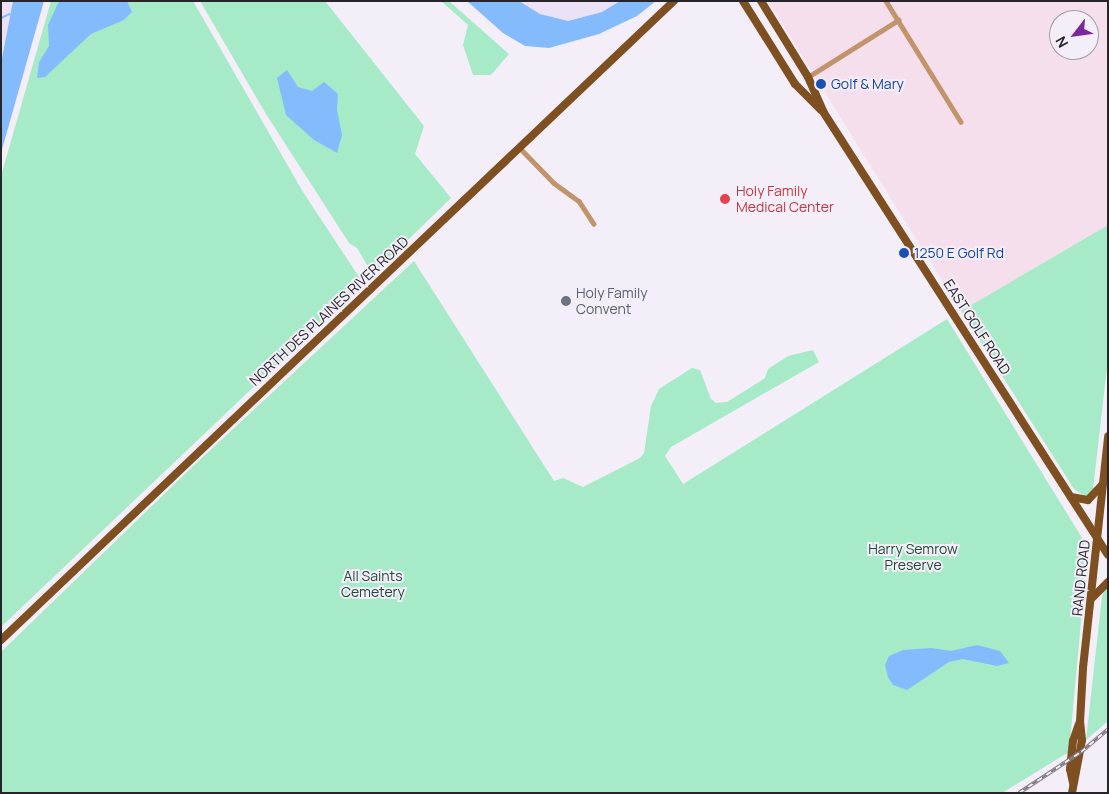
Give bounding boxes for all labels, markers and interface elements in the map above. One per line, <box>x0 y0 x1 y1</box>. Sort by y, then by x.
north arrow <box>1049 10 1099 60</box>
text: N <box>1051 33 1072 51</box>
place label: Golf & Mary <box>831 76 904 92</box>
marker: Golf & Mary <box>815 78 827 90</box>
place label: Holy Family Medical Center <box>736 183 834 216</box>
marker: Holy Family Medical Center <box>718 192 732 206</box>
street label: NORTH DES PLAINES RIVER ROAD <box>246 233 412 389</box>
place label: 1250 E Golf Rd <box>914 245 1004 261</box>
marker: 1250 E Golf Rd <box>898 247 910 259</box>
street label: EAST GOLF ROAD <box>940 276 1014 378</box>
place label: Holy Family Convent <box>576 285 648 318</box>
marker: Holy Family Convent <box>560 295 572 307</box>
street label: RAND ROAD <box>1069 539 1093 617</box>
park label: Harry Semrow Preserve <box>868 541 958 574</box>
park label: All Saints Cemetery <box>341 568 405 600</box>

